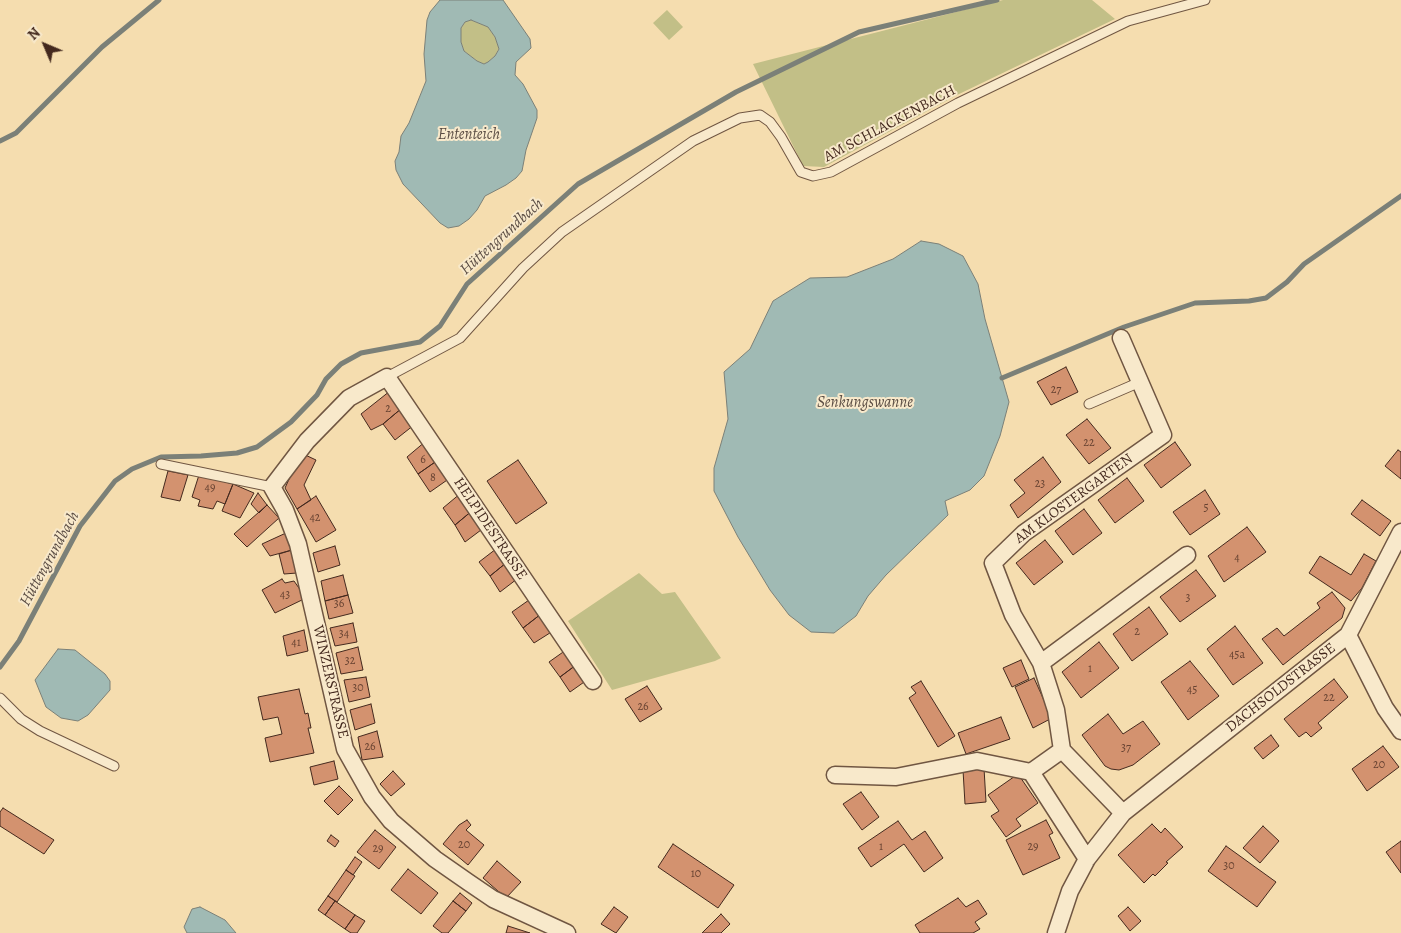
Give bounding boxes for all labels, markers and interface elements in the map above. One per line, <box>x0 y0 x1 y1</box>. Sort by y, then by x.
north arrow <box>20 20 70 70</box>
text: N <box>24 24 44 44</box>
street label: AM SCHLACKENBACH <box>821 82 959 166</box>
water label: Ententeich <box>438 125 500 145</box>
water label: Hüttengrundbach <box>456 195 548 279</box>
house number: 27 <box>1051 383 1061 397</box>
water label: Senkungswanne <box>817 393 913 413</box>
house number: 2 <box>385 402 391 416</box>
house number: 22 <box>1083 436 1095 450</box>
street label: AM KLOSTERGARTEN <box>1011 450 1137 548</box>
house number: 6 <box>420 453 426 467</box>
house number: 8 <box>430 471 436 485</box>
street label: HELPIDESTRASSE <box>449 474 531 584</box>
house number: 23 <box>1035 477 1045 491</box>
house number: 49 <box>205 481 215 495</box>
house number: 5 <box>1203 501 1209 515</box>
water label: Hüttengrundbach <box>16 508 84 610</box>
house number: 42 <box>309 511 321 525</box>
house number: 4 <box>1234 551 1240 565</box>
house number: 43 <box>280 588 290 602</box>
house number: 3 <box>1186 591 1190 605</box>
house number: 36 <box>334 597 344 611</box>
street label: WINZERSTRASSE <box>308 624 352 740</box>
house number: 2 <box>1134 625 1140 639</box>
house number: 34 <box>339 627 349 641</box>
house number: 41 <box>291 636 301 650</box>
street label: DACHSOLDSTRASSE <box>1222 639 1340 737</box>
house number: 45a <box>1229 648 1245 662</box>
house number: 32 <box>345 654 355 668</box>
house number: 1 <box>1088 662 1092 676</box>
house number: 30 <box>352 681 364 695</box>
house number: 45 <box>1187 683 1197 697</box>
house number: 22 <box>1323 691 1335 705</box>
house number: 26 <box>637 700 649 714</box>
house number: 26 <box>364 740 376 754</box>
house number: 37 <box>1121 741 1131 755</box>
house number: 20 <box>1373 758 1385 772</box>
house number: 20 <box>458 838 470 852</box>
house number: 1 <box>879 840 883 854</box>
house number: 29 <box>1027 840 1039 854</box>
house number: 29 <box>372 842 384 856</box>
house number: 30 <box>1223 859 1235 873</box>
house number: 10 <box>691 867 701 881</box>

